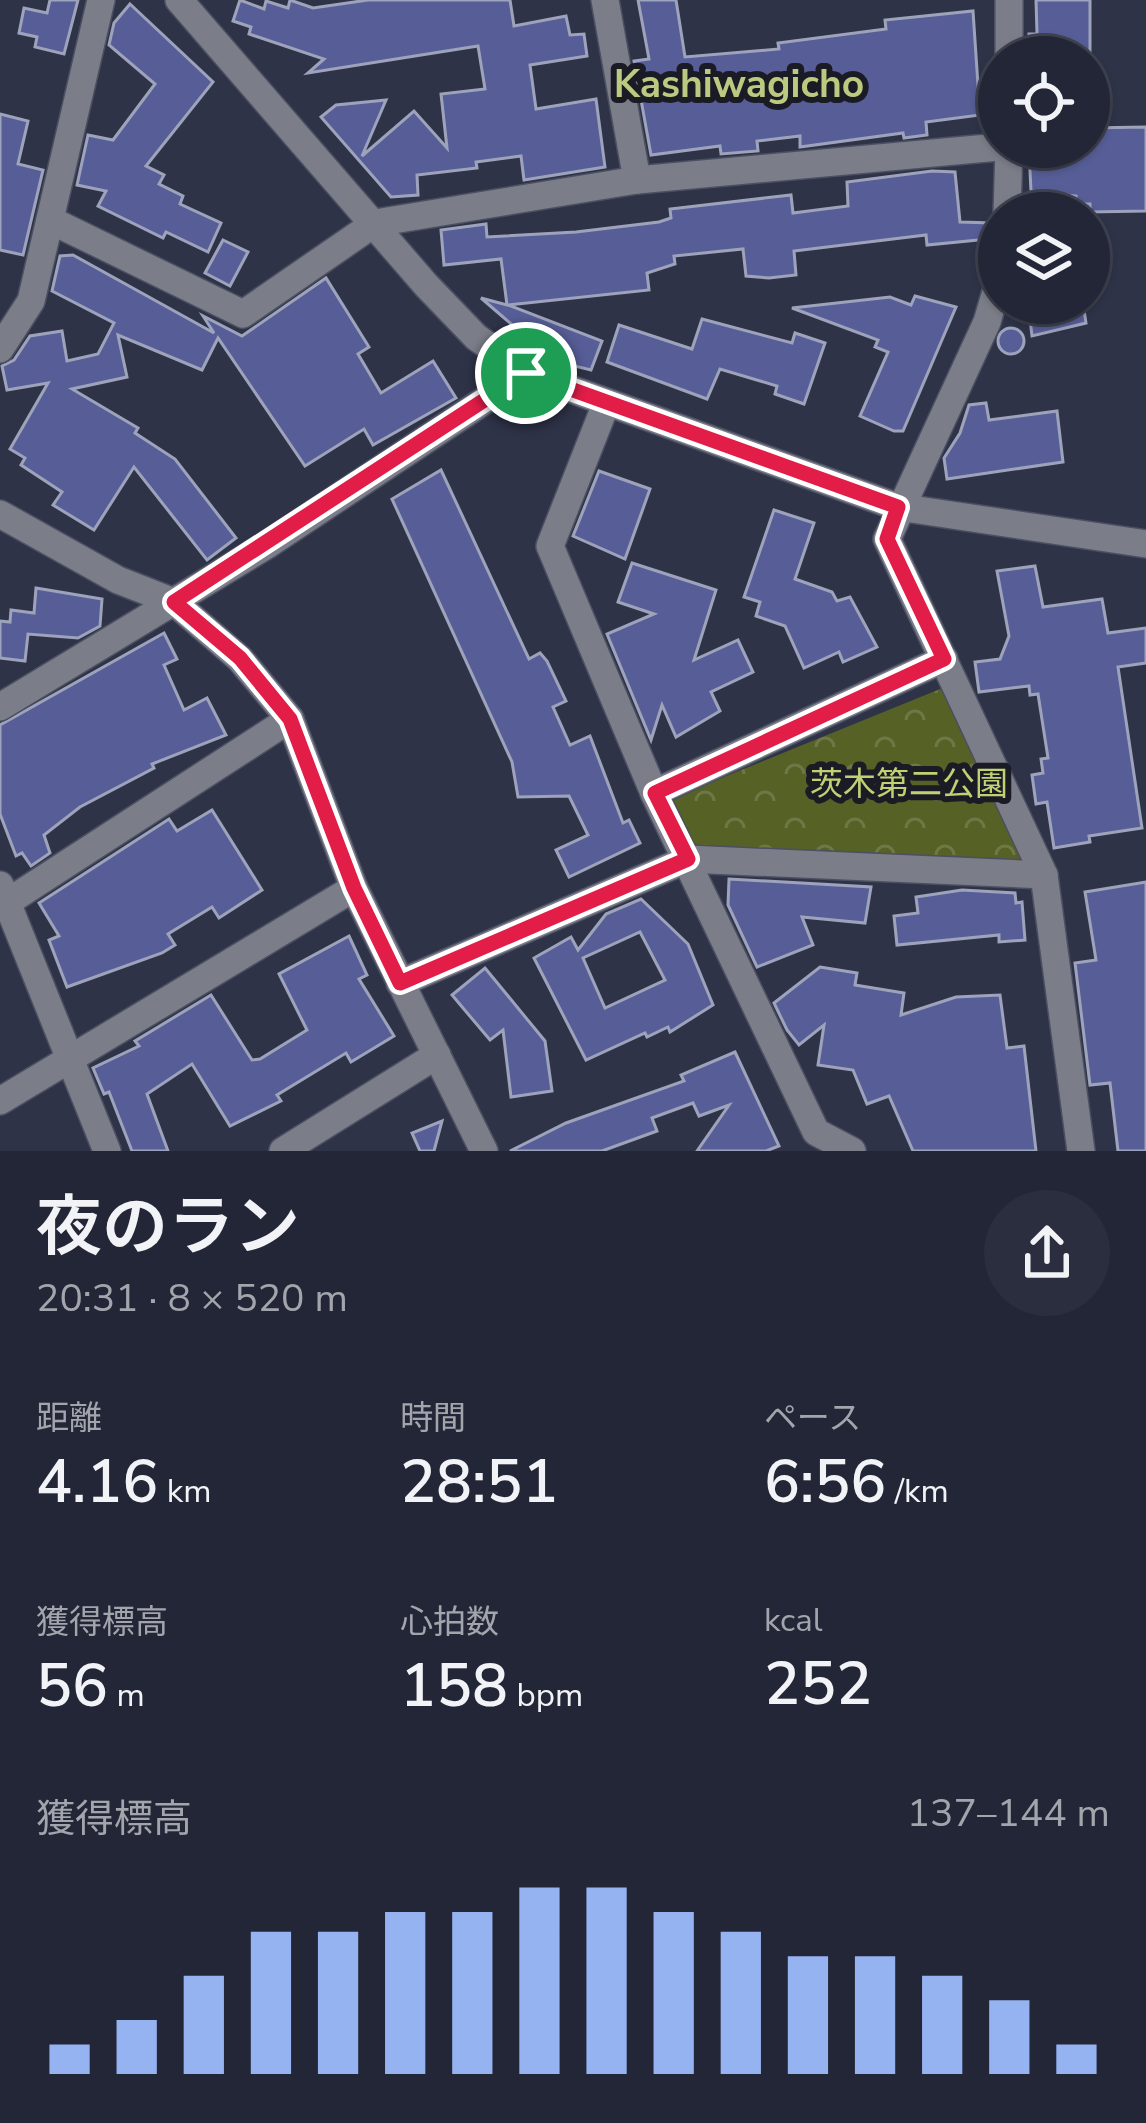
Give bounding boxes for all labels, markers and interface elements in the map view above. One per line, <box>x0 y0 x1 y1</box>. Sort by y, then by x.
map controls <box>978 36 1110 324</box>
button: locate <box>978 36 1110 168</box>
district label: Kashiwagicho <box>614 58 864 111</box>
button: layers <box>978 192 1110 324</box>
pin <box>475 322 577 424</box>
icon: arrive <box>493 340 559 406</box>
park label: 茨木第二公園 <box>810 762 1008 807</box>
text: 夜のラン <box>36 1182 300 1272</box>
button: share <box>984 1190 1110 1316</box>
text: 20:31 · 8 × 520 m <box>36 1272 348 1325</box>
text: 距離 <box>36 1396 102 1441</box>
text: 時間 <box>400 1396 466 1441</box>
text: ペース <box>764 1396 861 1441</box>
text: 4.16 <box>36 1441 158 1523</box>
text: 28:51 <box>400 1441 558 1523</box>
text: 6:56 <box>764 1441 886 1523</box>
text: km <box>158 1469 211 1514</box>
text: /km <box>886 1469 949 1514</box>
text: kcal <box>764 1598 823 1643</box>
text: 獲得標高 <box>36 1600 168 1645</box>
text: 心拍数 <box>400 1600 499 1645</box>
text: 252 <box>764 1643 872 1725</box>
text: 56 <box>36 1645 108 1727</box>
text: 158 <box>400 1645 508 1727</box>
text: m <box>108 1673 145 1718</box>
text: bpm <box>508 1673 583 1718</box>
text: 137–144 m <box>907 1787 1110 1840</box>
text: 獲得標高 <box>36 1793 192 1846</box>

